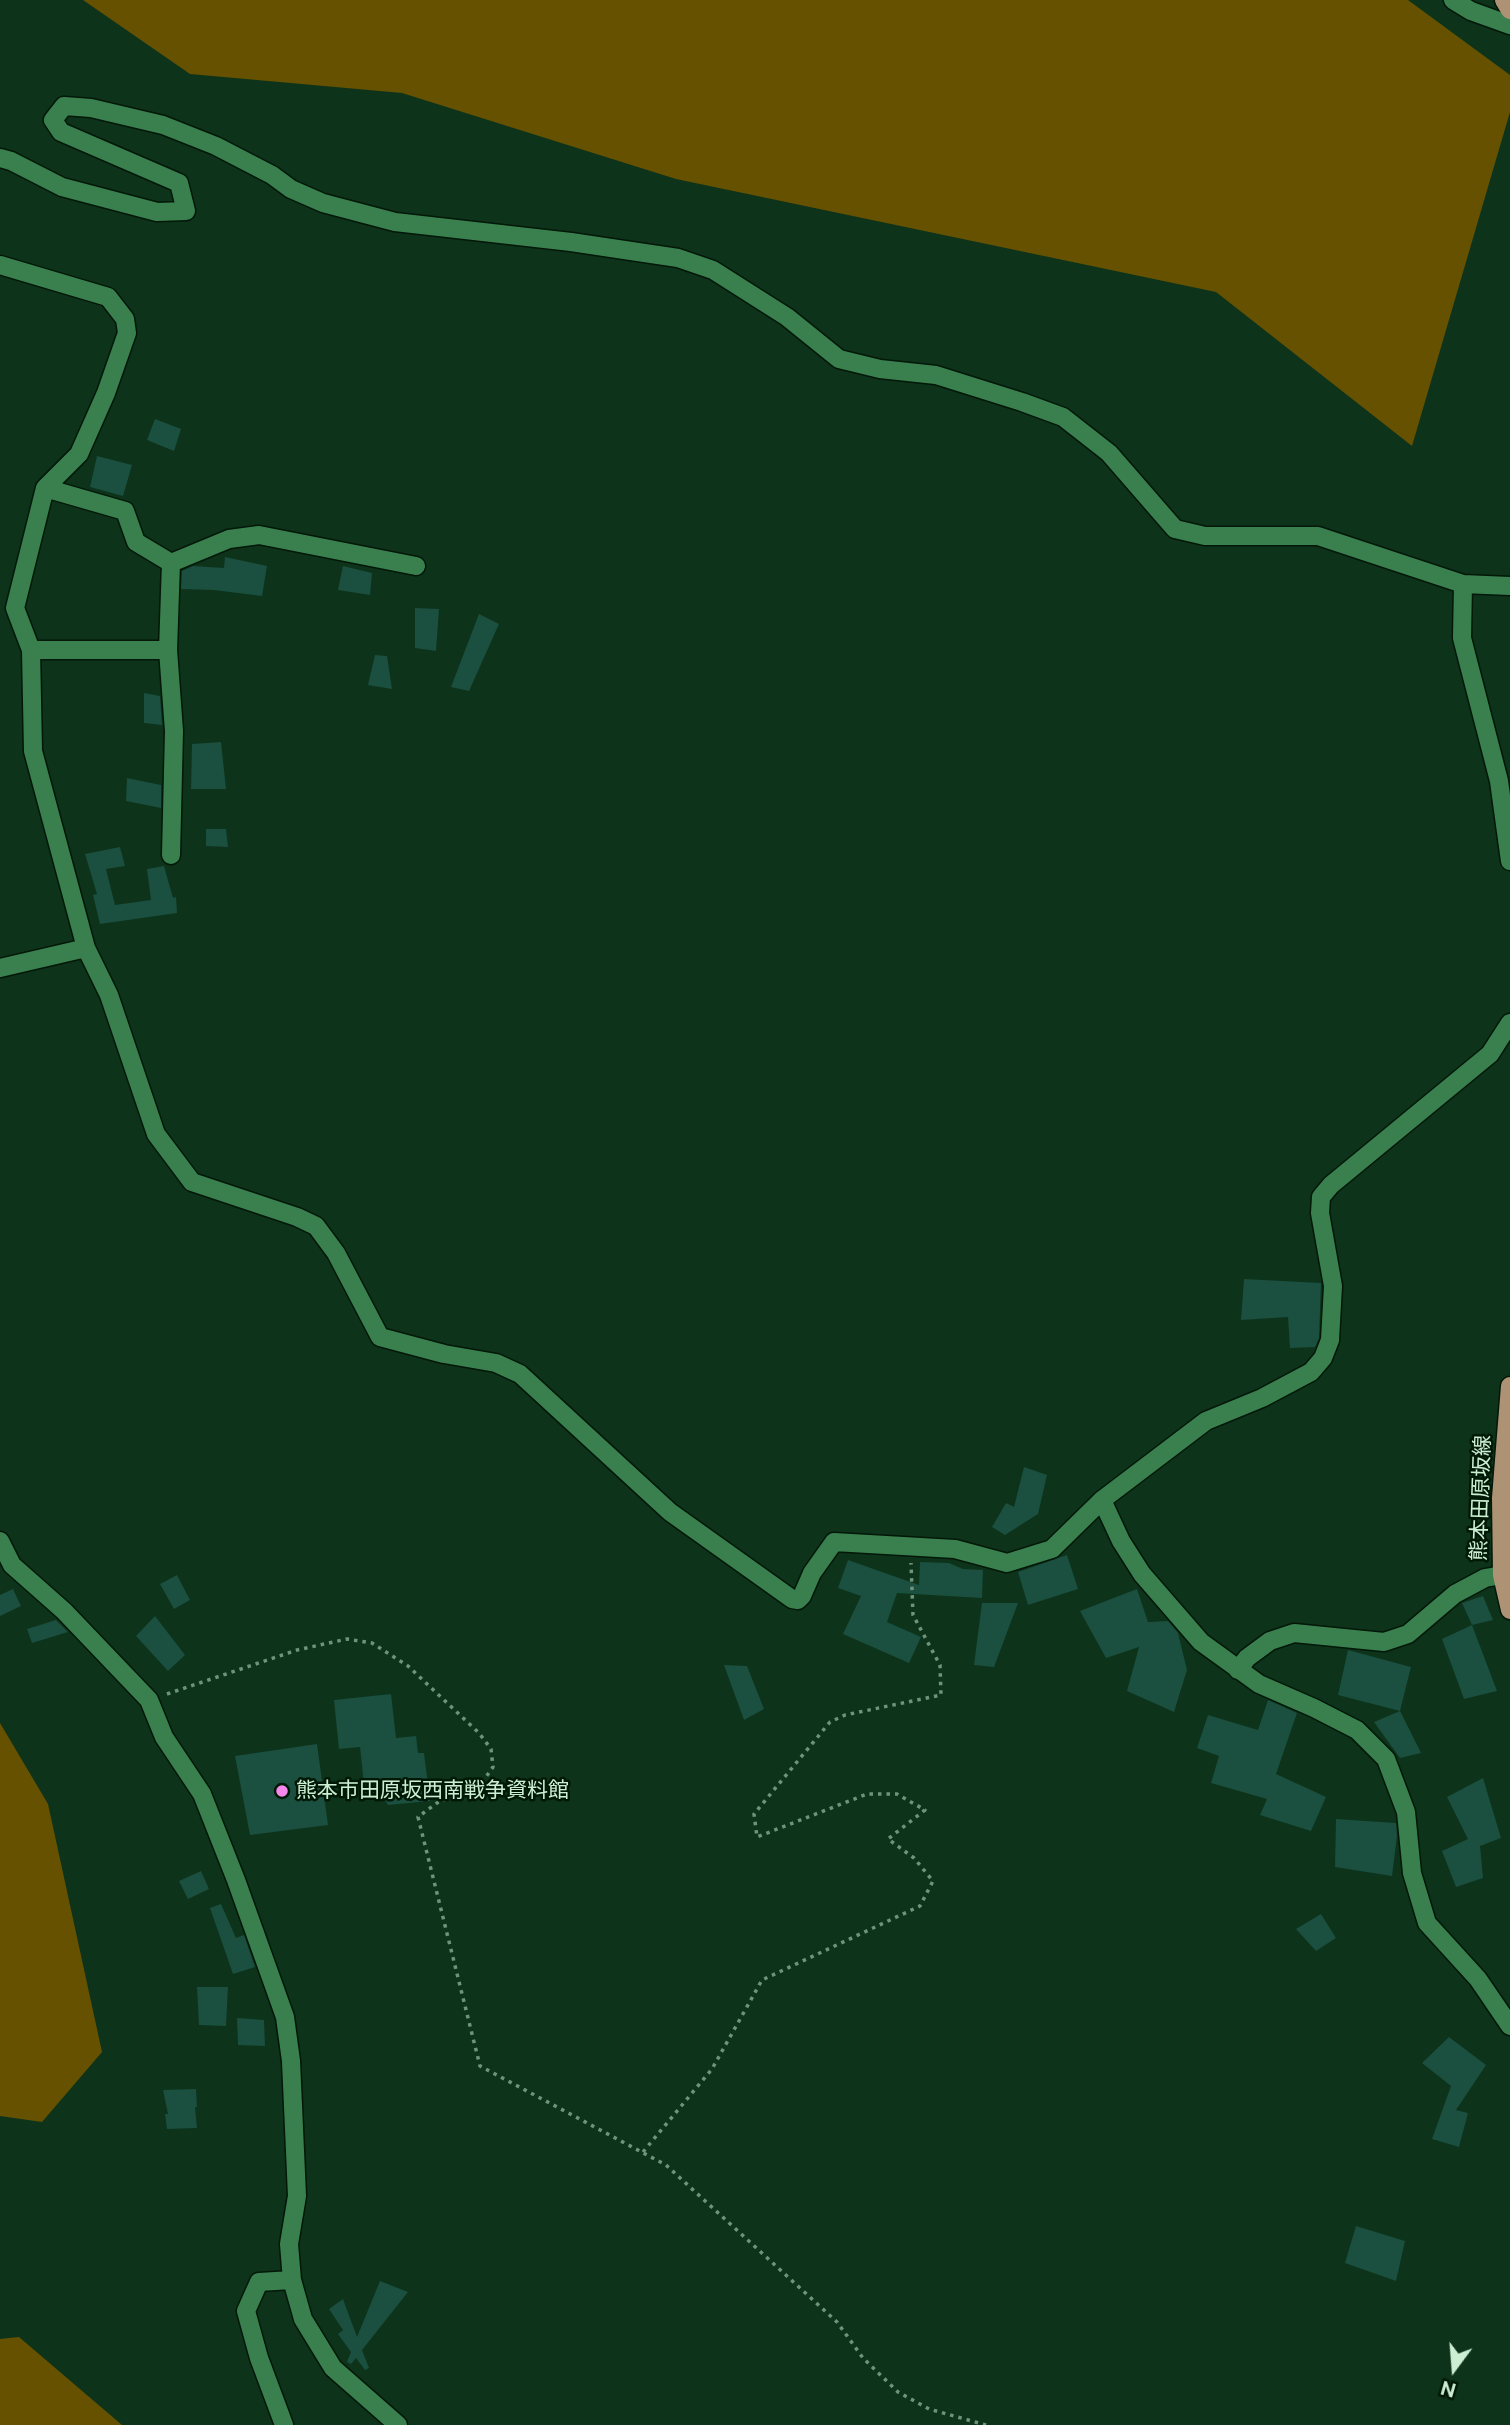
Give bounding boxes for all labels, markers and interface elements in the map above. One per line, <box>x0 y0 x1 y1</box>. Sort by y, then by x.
street label: 熊本田原坂線 <box>1466 1435 1496 1561</box>
place label: 熊本市田原坂西南戦争資料館 <box>296 1778 569 1804</box>
marker: 熊本市田原坂西南戦争資料館 <box>274 1783 290 1799</box>
north arrow <box>1419 2334 1489 2404</box>
text: N <box>1438 2377 1458 2402</box>

